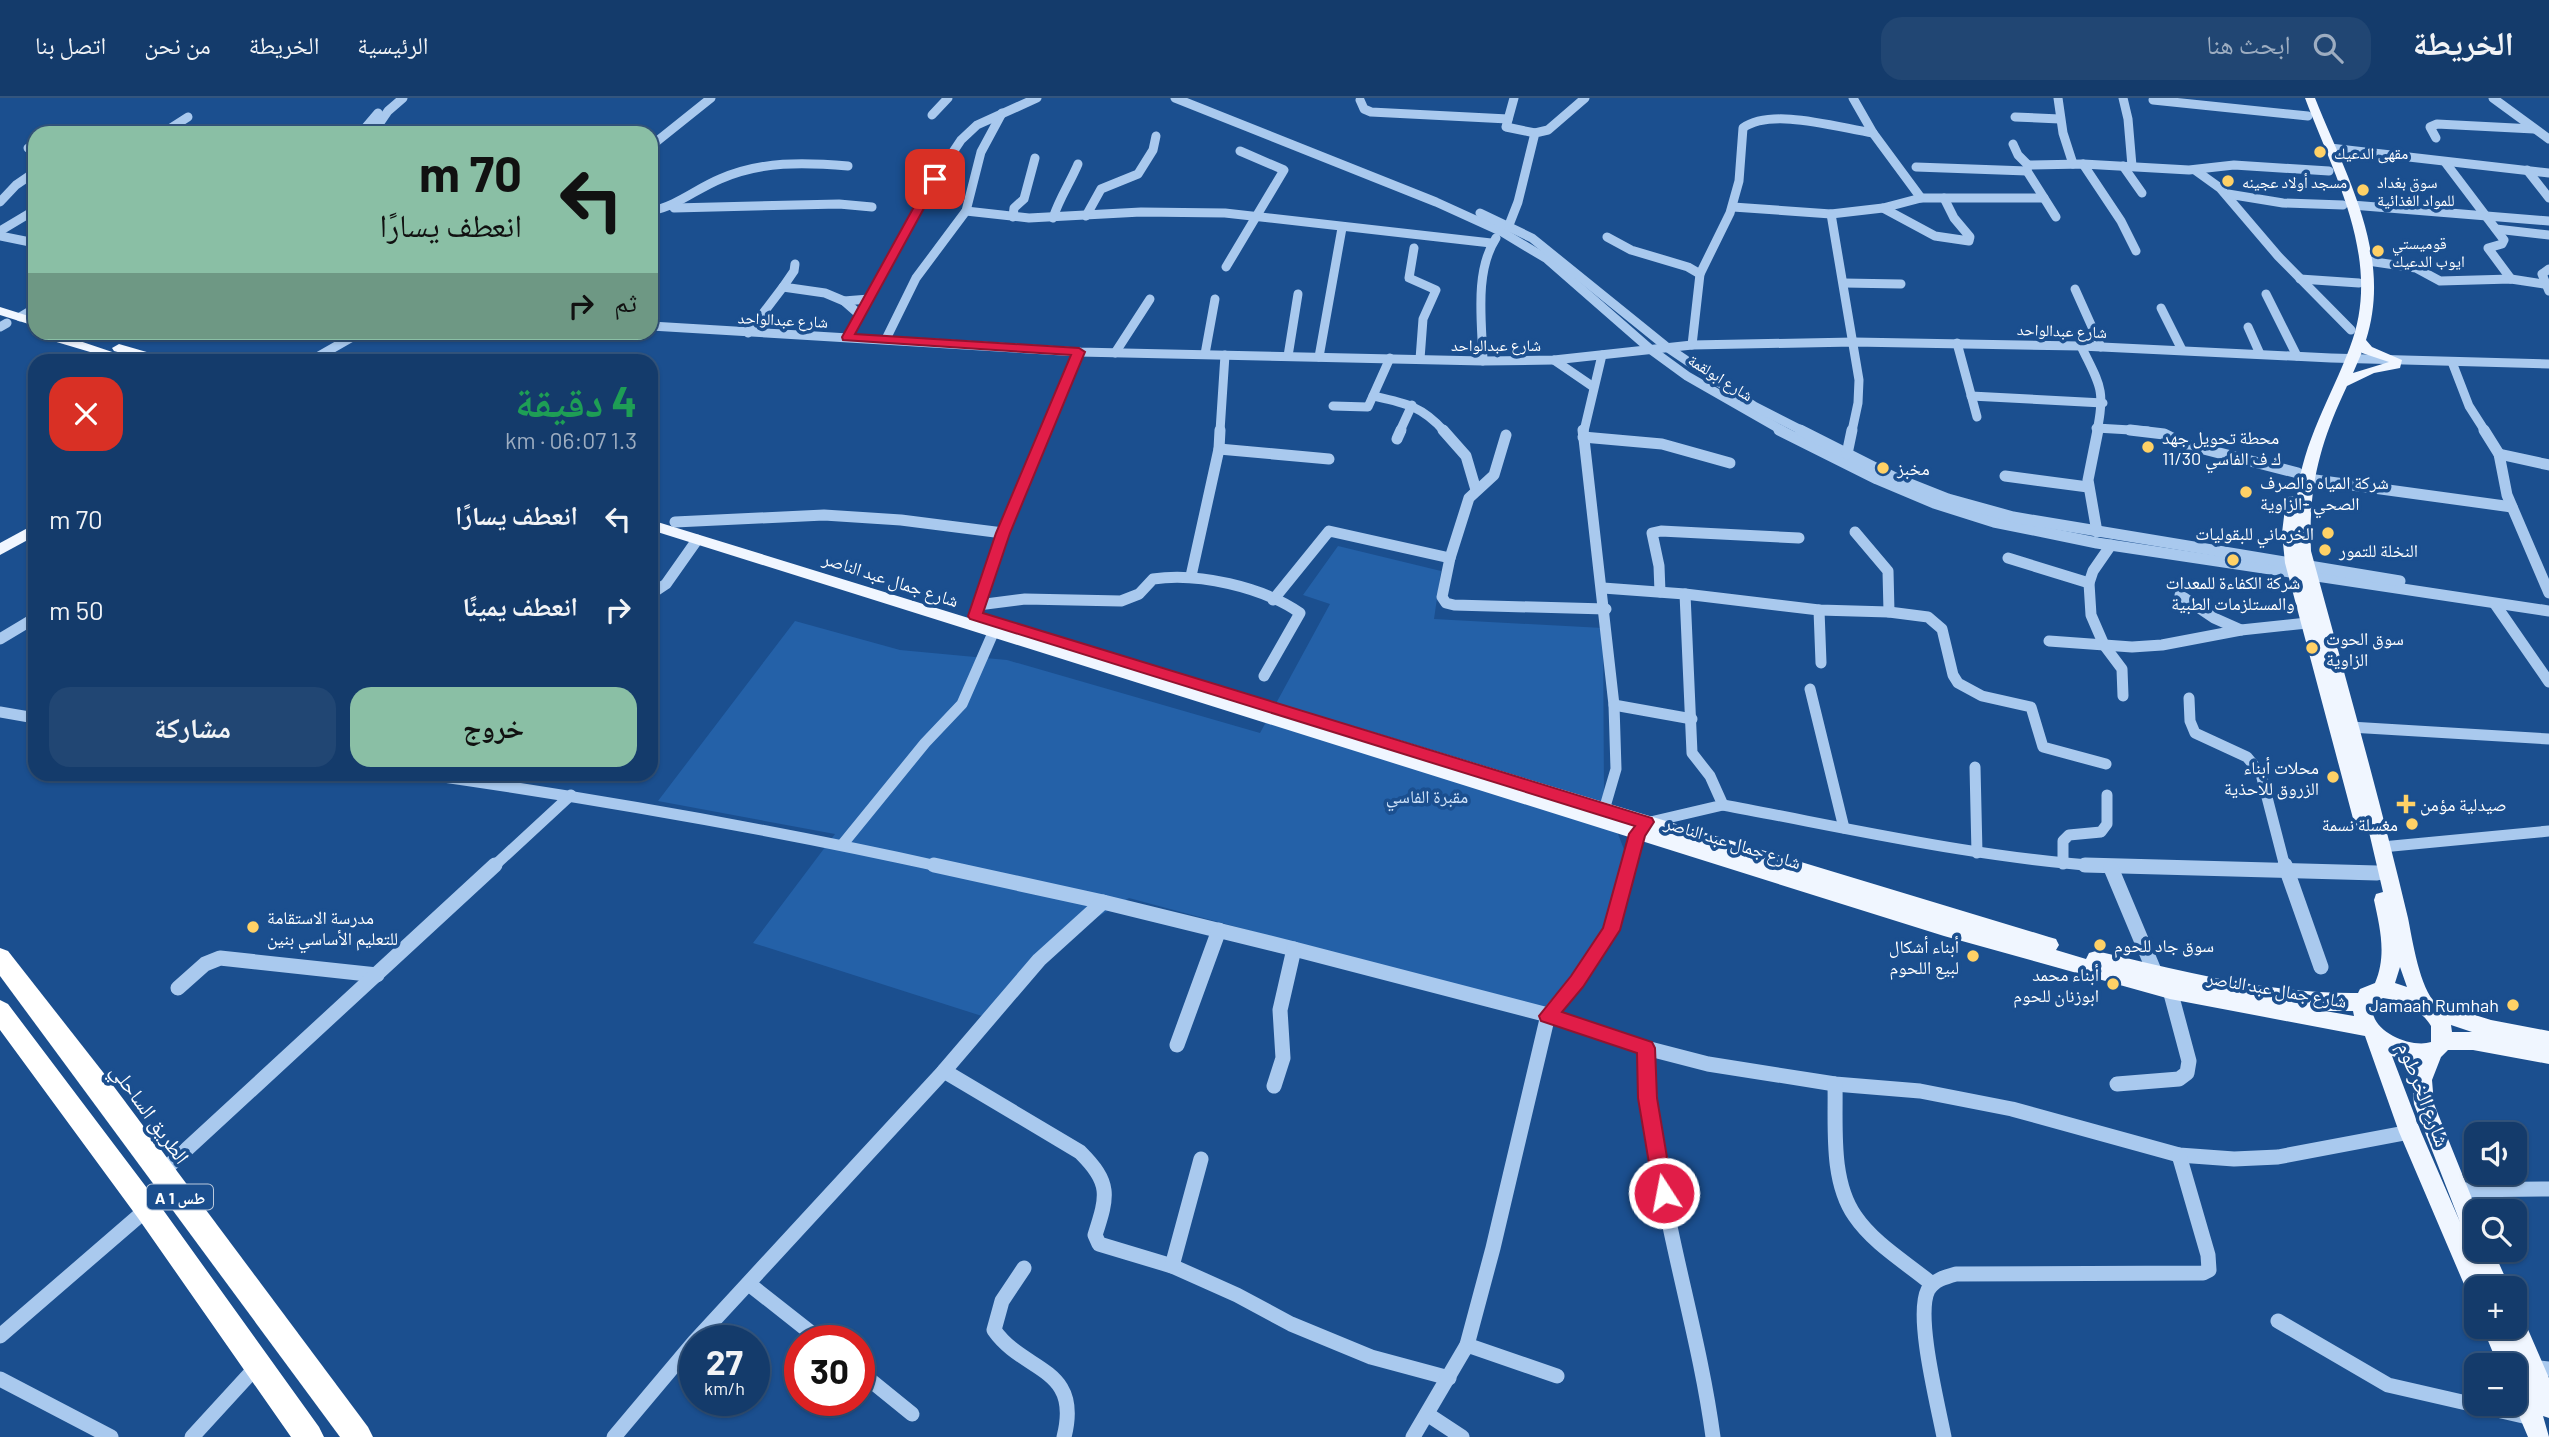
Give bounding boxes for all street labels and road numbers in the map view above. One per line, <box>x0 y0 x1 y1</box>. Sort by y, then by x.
street label: شارع عبدالواحد <box>737 307 829 333</box>
street label: شارع عبدالواحد <box>2017 319 2107 343</box>
street label: شارع عبدالواحد <box>1451 335 1541 356</box>
street label: شارع ابولقمة <box>1684 350 1757 406</box>
street label: شارع جمال عبد الناصر <box>819 546 962 612</box>
street label: شارع جمال عبد الناصر <box>1661 811 1804 874</box>
street label: شارع جمال عبد الناصر <box>2204 966 2349 1013</box>
street label: شارع الخرطوم <box>2391 1038 2456 1151</box>
street label: الطريق الساحلي <box>102 1058 196 1171</box>
road number: A 1 طس <box>147 1184 213 1210</box>

